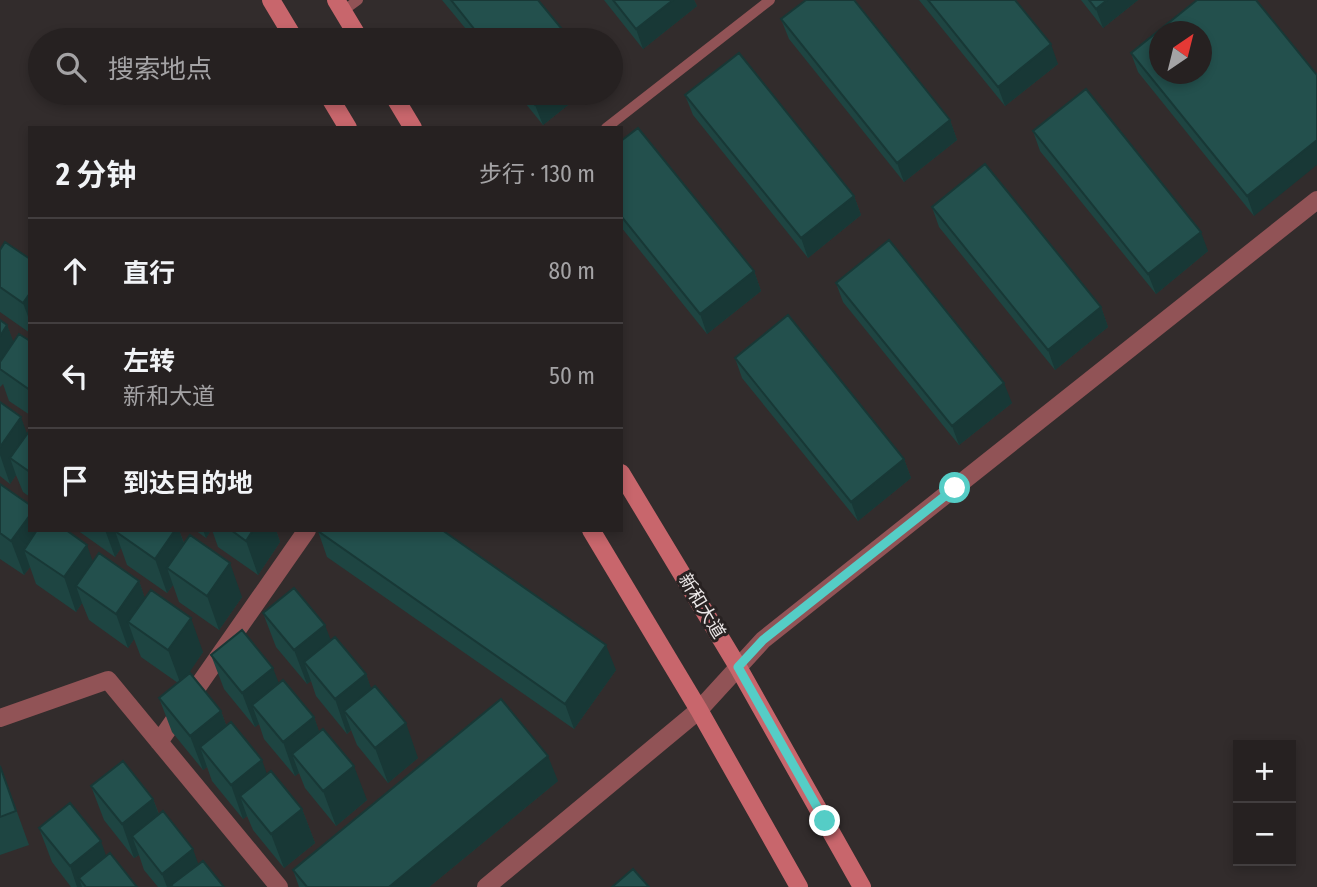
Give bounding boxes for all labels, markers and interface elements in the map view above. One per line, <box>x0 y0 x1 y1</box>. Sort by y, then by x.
north arrow <box>1149 21 1212 84</box>
search box <box>28 28 623 105</box>
icon: search <box>52 48 90 86</box>
text: 搜索地点 <box>108 54 212 85</box>
text: 2 分钟 <box>56 157 136 193</box>
text: 步行 · 130 m <box>479 160 595 188</box>
icon: ahead <box>56 252 94 290</box>
text: 80 m <box>548 257 595 285</box>
text: 直行 <box>123 258 175 289</box>
text: 左转 <box>123 346 175 377</box>
icon: left <box>56 357 94 395</box>
text: 50 m <box>549 362 595 390</box>
text: 新和大道 <box>123 382 215 410</box>
icon: arrive <box>56 462 94 500</box>
text: 到达目的地 <box>123 468 253 499</box>
route start <box>939 472 970 503</box>
street label: 新和大道 <box>674 569 730 643</box>
map controls <box>1233 740 1296 866</box>
button: + <box>1233 740 1296 803</box>
button: − <box>1233 803 1296 866</box>
route end <box>809 805 840 836</box>

